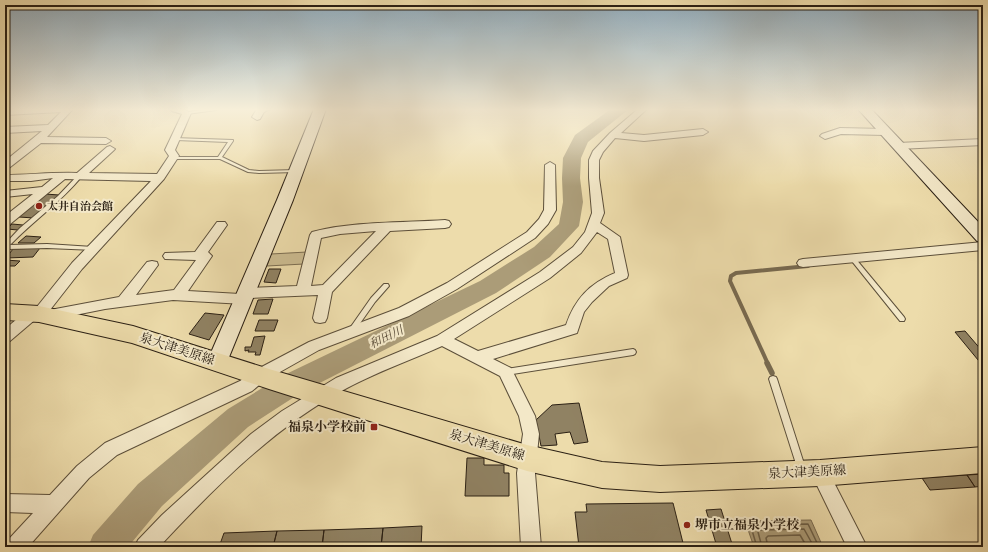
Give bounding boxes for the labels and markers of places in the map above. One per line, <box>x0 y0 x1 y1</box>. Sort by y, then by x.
place label: 太井自治会館 <box>47 200 113 213</box>
marker: 太井自治会館 <box>34 201 44 211</box>
place label: 福泉小学校前 <box>288 419 366 435</box>
marker: 福泉小学校前 <box>369 422 379 432</box>
place label: 堺市立福泉小学校 <box>695 517 800 533</box>
marker: 堺市立福泉小学校 <box>682 520 692 530</box>

